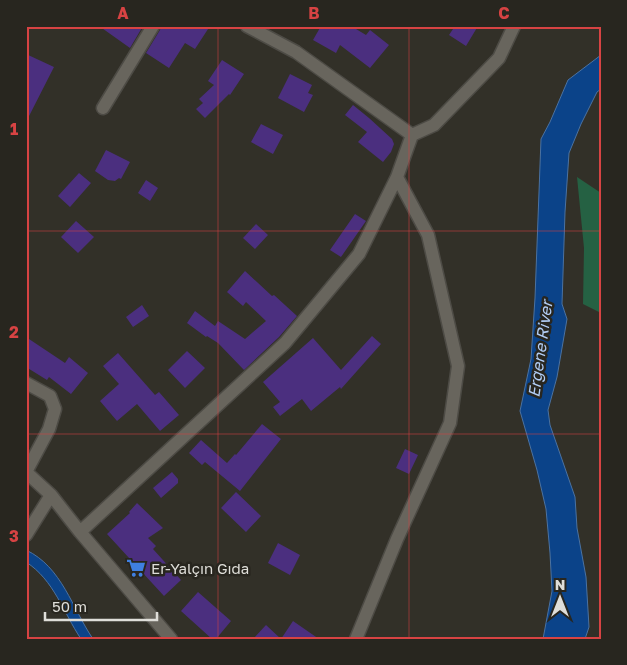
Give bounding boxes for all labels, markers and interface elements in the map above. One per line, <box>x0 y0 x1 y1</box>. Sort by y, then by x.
text: A <box>117 3 129 23</box>
text: B <box>308 3 320 23</box>
text: C <box>498 3 510 23</box>
text: 1 <box>10 119 18 139</box>
water label: Ergene River <box>523 297 557 399</box>
text: 2 <box>9 322 19 342</box>
text: 3 <box>9 526 19 546</box>
supermarket icon: Er-Yalçın Gıda <box>125 557 147 579</box>
place label: Er-Yalçın Gıda <box>151 559 249 577</box>
north arrow <box>534 572 584 622</box>
text: N <box>555 576 565 593</box>
scale bar <box>45 590 158 622</box>
text: 50 m <box>52 597 87 615</box>

